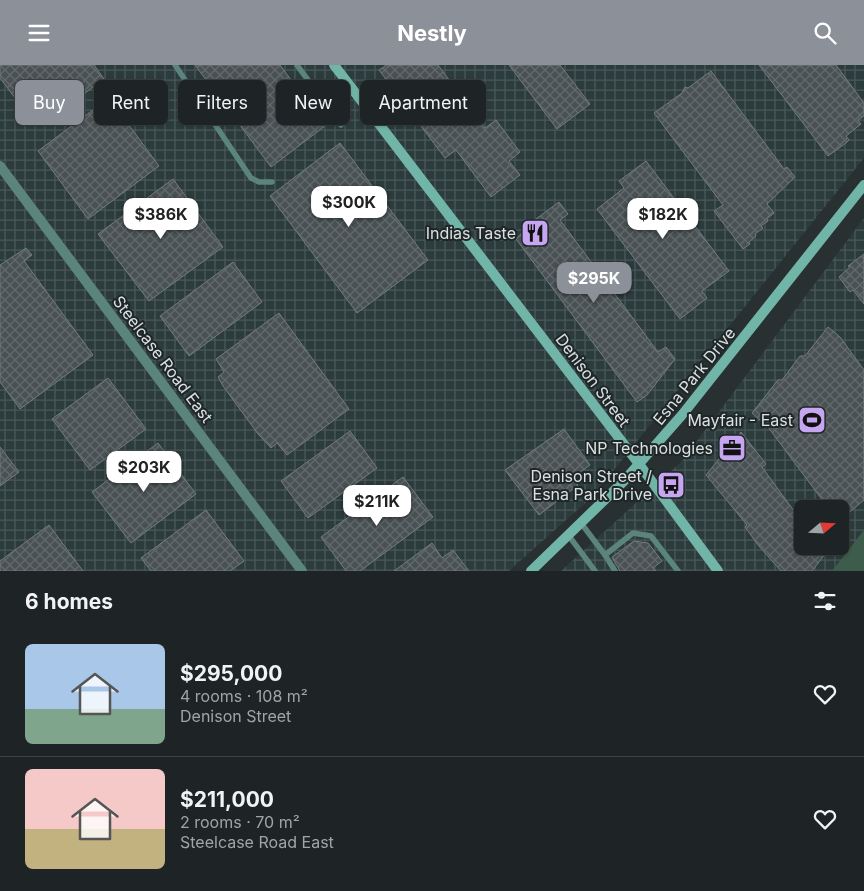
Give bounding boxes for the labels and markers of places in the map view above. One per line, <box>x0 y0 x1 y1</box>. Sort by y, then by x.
pin: $300K <box>314 185 384 228</box>
pin: $386K <box>126 197 196 240</box>
pin: $182K <box>628 197 698 240</box>
restaurant icon: Indias Taste <box>520 218 550 248</box>
place label: Indias Taste <box>426 223 516 243</box>
pin: $295K <box>559 261 629 304</box>
sports icon: Mayfair - East <box>797 405 827 435</box>
place label: Mayfair - East <box>687 410 793 430</box>
office icon: NP Technologies <box>717 433 747 463</box>
place label: NP Technologies <box>585 438 713 458</box>
pin: $203K <box>109 451 179 493</box>
place label: Denison Street / Esna Park Drive <box>530 466 652 504</box>
bus stop icon: Denison Street / Esna Park Drive <box>656 470 686 500</box>
pin: $211K <box>342 485 412 527</box>

